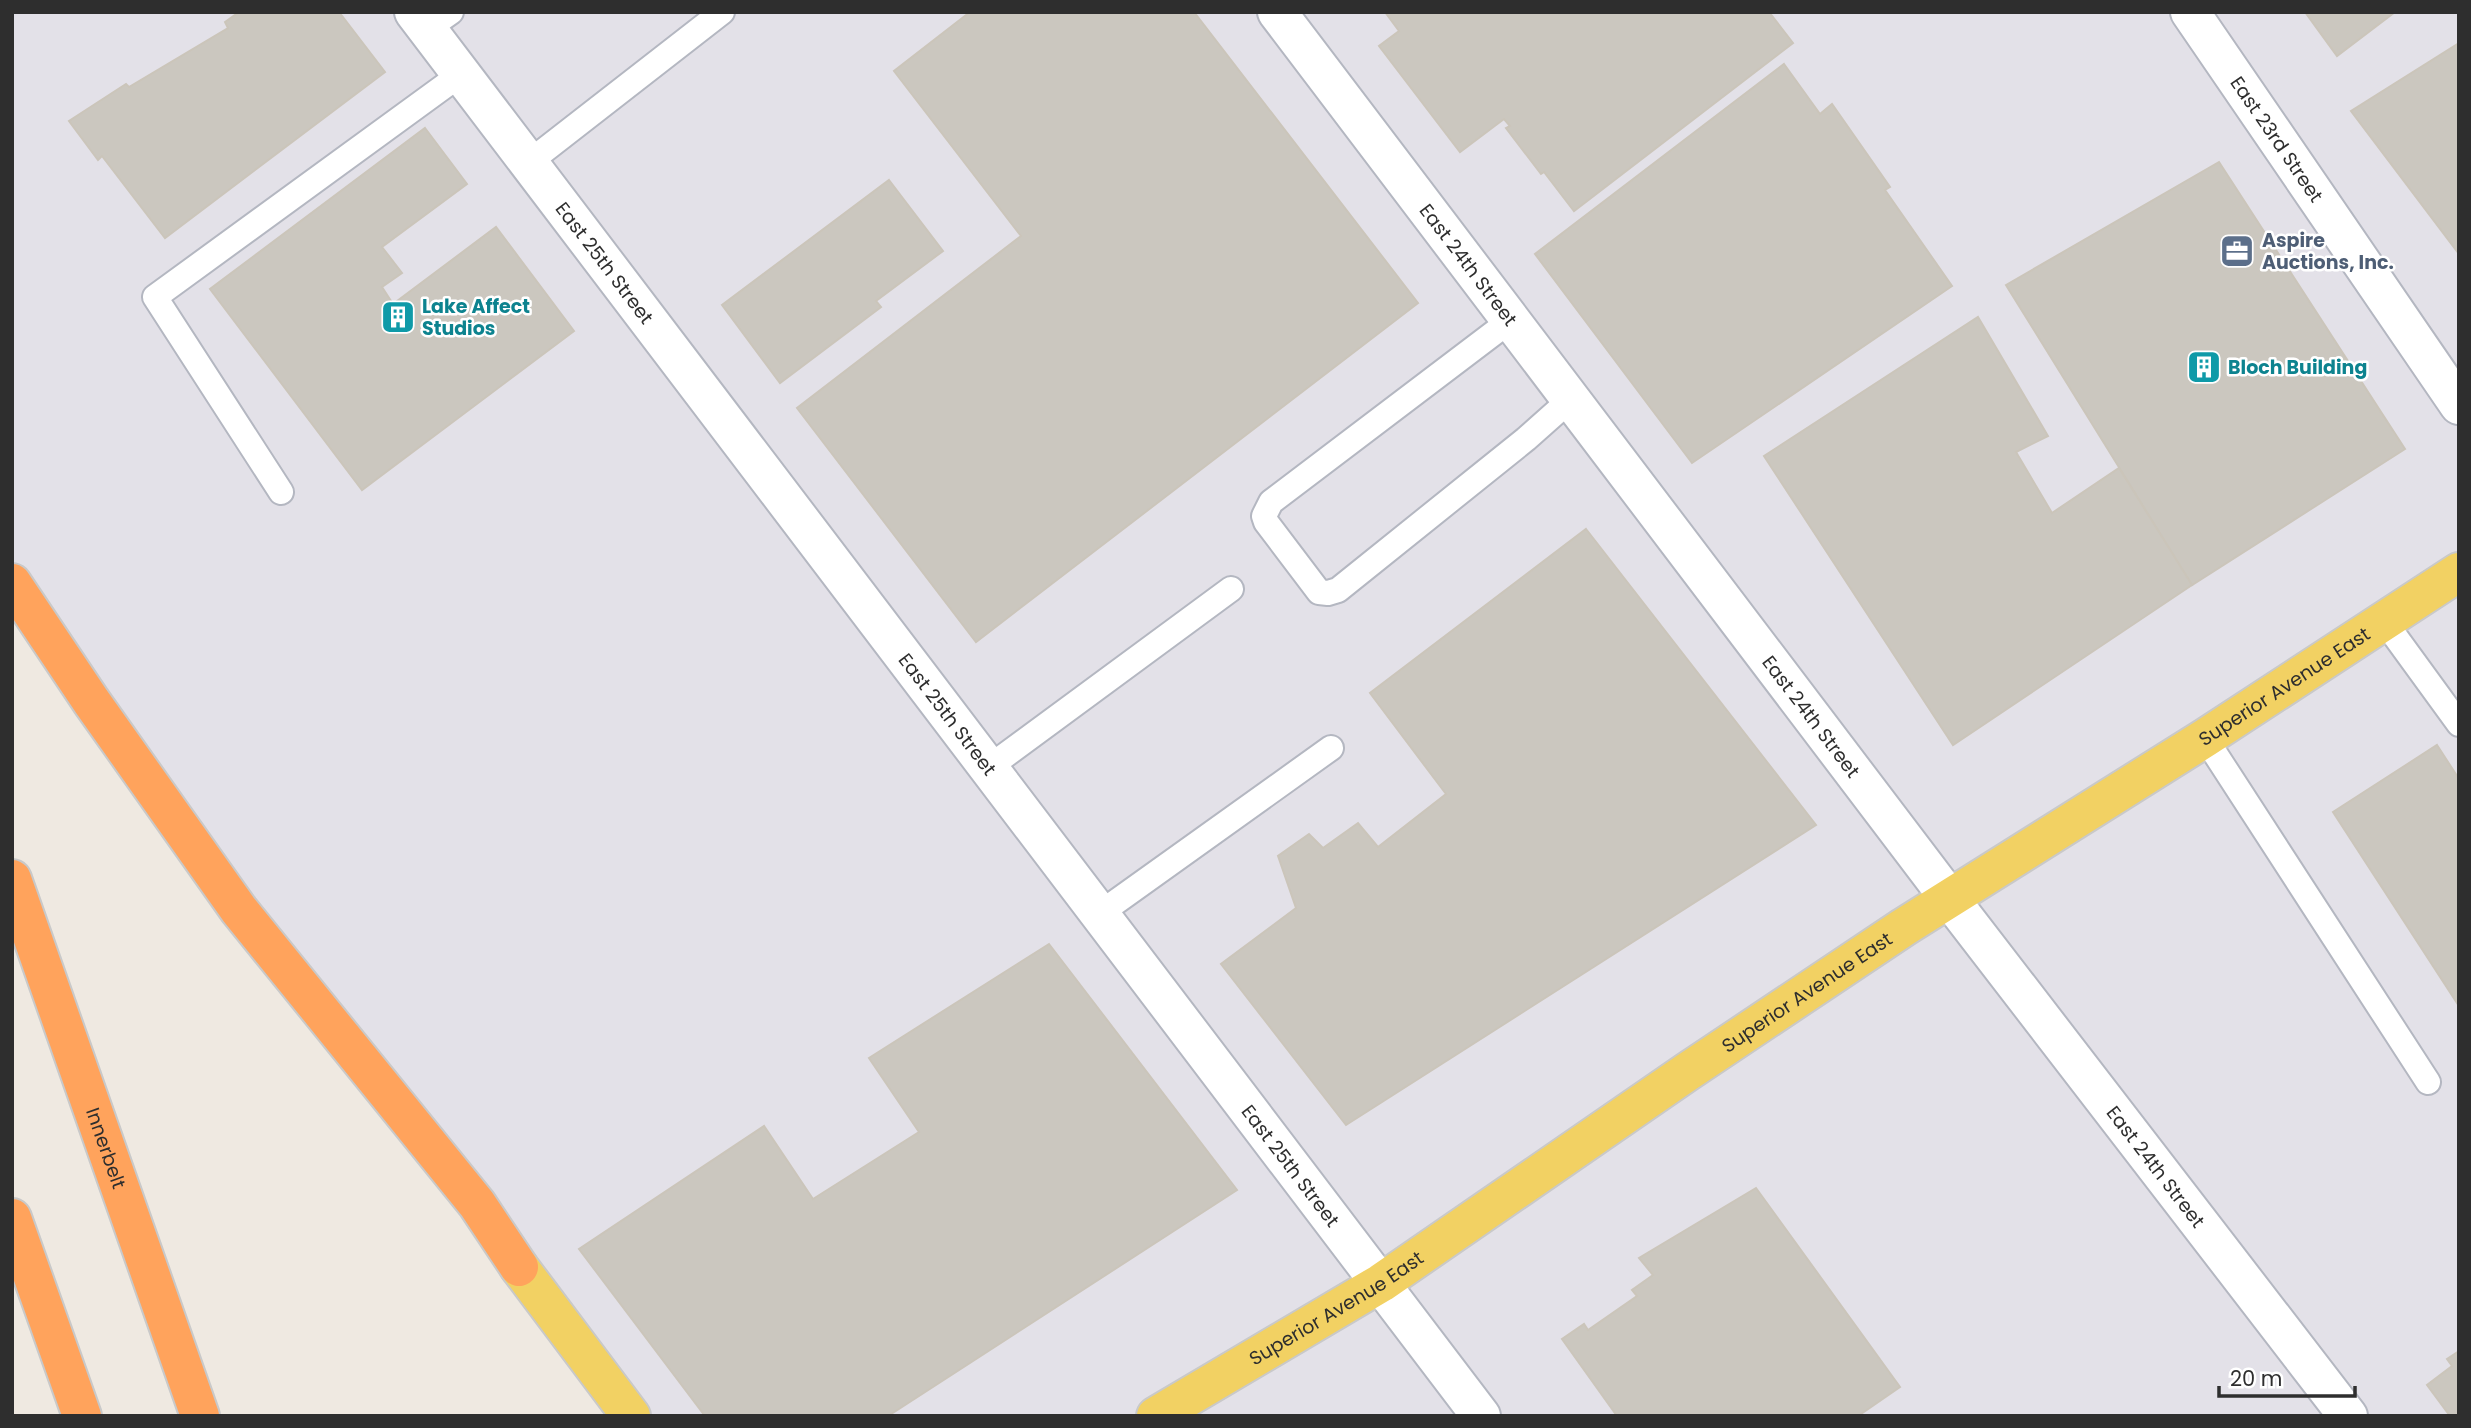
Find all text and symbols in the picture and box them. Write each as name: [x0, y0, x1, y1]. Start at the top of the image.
street label: East 23rd Street: [2224, 71, 2330, 208]
street label: East 25th Street: [549, 196, 660, 330]
street label: East 24th Street: [1413, 198, 1524, 331]
place label: Aspire Auctions, Inc.: [2262, 227, 2394, 276]
office icon: Aspire Auctions, Inc.: [2218, 232, 2256, 270]
place label: Lake Affect Studios: [422, 293, 530, 342]
building icon: Lake Affect Studios: [379, 298, 417, 336]
building icon: Bloch Building: [2185, 348, 2223, 386]
place label: Bloch Building: [2228, 354, 2367, 381]
street label: Superior Avenue East: [2193, 620, 2375, 752]
street label: East 25th Street: [892, 647, 1003, 781]
street label: East 24th Street: [1756, 650, 1867, 783]
street label: Superior Avenue East: [1716, 925, 1897, 1059]
street label: East 25th Street: [1235, 1099, 1346, 1232]
street label: East 24th Street: [2100, 1100, 2212, 1233]
street label: Innerbelt: [80, 1104, 133, 1192]
street label: Superior Avenue East: [1244, 1244, 1429, 1372]
scale bar: [2219, 1354, 2356, 1398]
text: 20 m: [2230, 1364, 2283, 1393]

